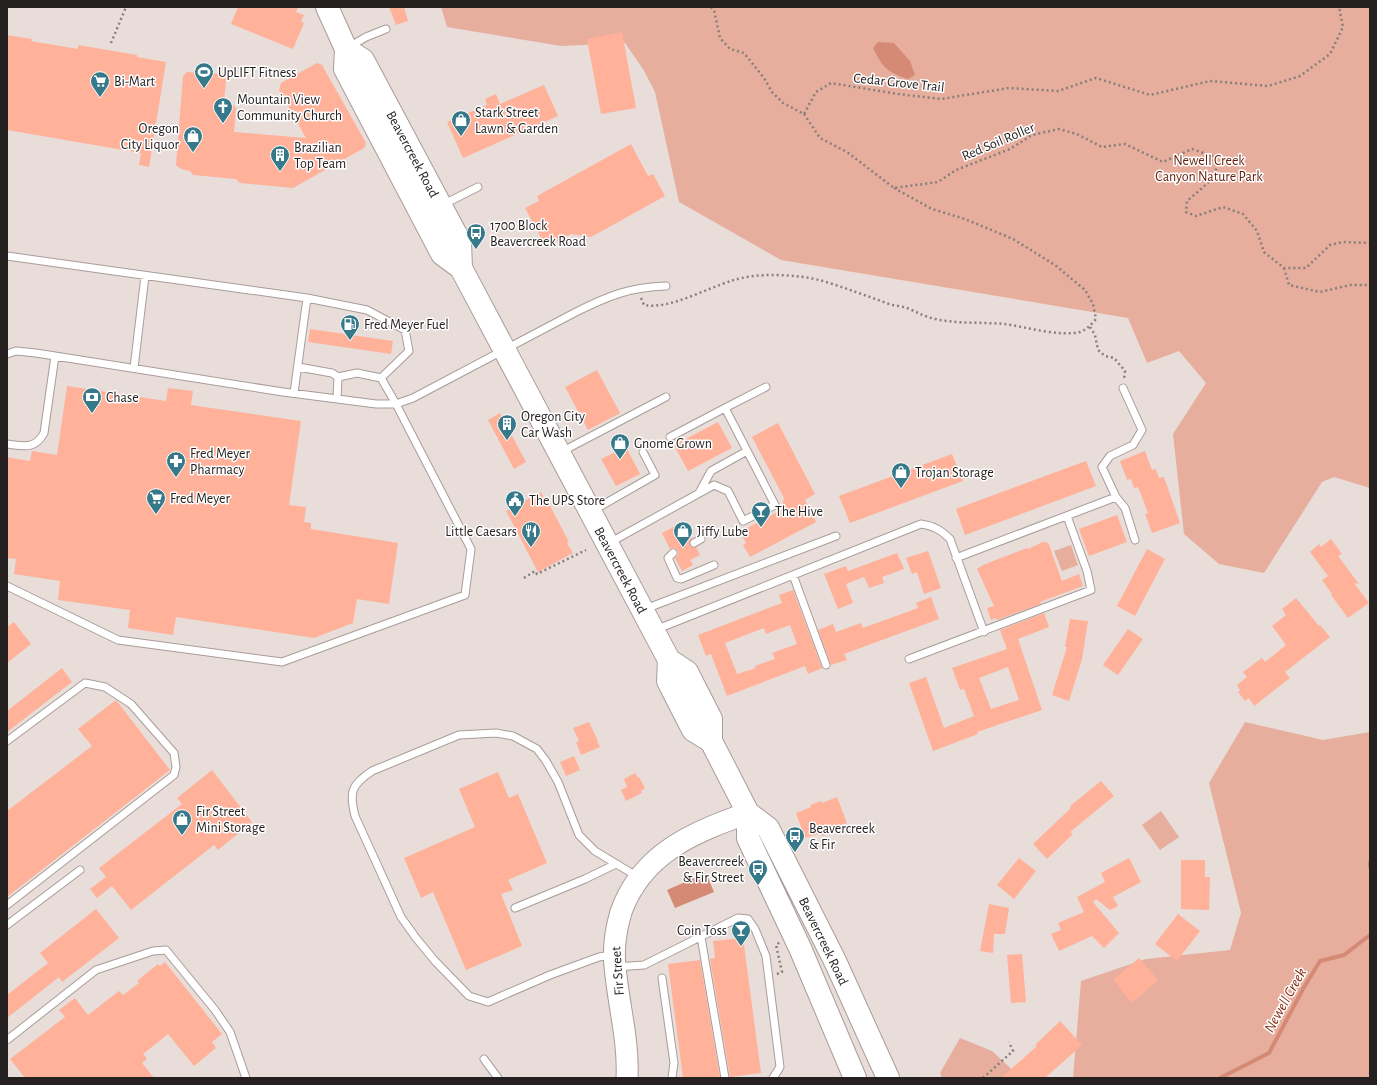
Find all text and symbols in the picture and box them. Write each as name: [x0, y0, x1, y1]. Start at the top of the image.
sports icon: UpLIFT Fitness: [193, 61, 215, 89]
place label: UpLIFT Fitness: [218, 66, 296, 80]
supermarket icon: Bi-Mart: [89, 70, 111, 98]
street label: Cedar Grove Trail: [853, 71, 945, 95]
place label: Bi-Mart: [114, 75, 156, 89]
place label: Mountain View Community Church: [237, 93, 342, 123]
church icon: Mountain View Community Church: [212, 96, 234, 124]
place label: Stark Street Lawn & Garden: [475, 106, 558, 136]
street label: Beavercreek Road: [383, 109, 441, 200]
shop icon: Stark Street Lawn & Garden: [450, 109, 472, 137]
street label: Red Soil Roller: [960, 120, 1037, 164]
place label: Oregon City Liquor: [121, 122, 179, 152]
shop icon: Oregon City Liquor: [182, 125, 204, 153]
place label: Brazilian Top Team: [294, 141, 346, 171]
building icon: Brazilian Top Team: [269, 144, 291, 172]
park label: Newell Creek Canyon Nature Park: [1155, 154, 1263, 184]
place label: 1700 Block Beavercreek Road: [490, 219, 586, 249]
bus stop icon: 1700 Block Beavercreek Road: [465, 222, 487, 250]
fuel station icon: Fred Meyer Fuel: [339, 313, 361, 341]
place label: Fred Meyer Fuel: [364, 318, 449, 332]
bank icon: Chase: [81, 386, 103, 414]
place label: Chase: [106, 391, 139, 405]
place label: Oregon City Car Wash: [521, 410, 585, 440]
building icon: Oregon City Car Wash: [496, 413, 518, 441]
shop icon: Gnome Grown: [609, 432, 631, 460]
place label: Gnome Grown: [634, 437, 712, 451]
place label: Fred Meyer Pharmacy: [190, 447, 251, 477]
pharmacy icon: Fred Meyer Pharmacy: [165, 450, 187, 478]
shop icon: Trojan Storage: [890, 461, 912, 489]
place label: Trojan Storage: [915, 466, 994, 480]
supermarket icon: Fred Meyer: [145, 487, 167, 515]
public building icon: The UPS Store: [504, 489, 526, 517]
place label: Fred Meyer: [170, 492, 231, 506]
place label: The UPS Store: [529, 494, 605, 508]
bar icon: The Hive: [750, 500, 772, 528]
place label: The Hive: [775, 505, 823, 519]
restaurant icon: Little Caesars: [520, 520, 542, 548]
shop icon: Jiffy Lube: [672, 520, 694, 548]
place label: Little Caesars: [445, 525, 517, 539]
street label: Beavercreek Road: [591, 525, 649, 616]
place label: Jiffy Lube: [697, 525, 748, 539]
place label: Fir Street Mini Storage: [196, 805, 265, 835]
shop icon: Fir Street Mini Storage: [171, 808, 193, 836]
place label: Beavercreek & Fir: [809, 822, 875, 852]
bus stop icon: Beavercreek & Fir: [784, 825, 806, 853]
place label: Beavercreek & Fir Street: [678, 855, 745, 885]
bus stop icon: Beavercreek & Fir Street: [747, 858, 769, 886]
street label: Beavercreek Road: [796, 895, 850, 988]
bar icon: Coin Toss: [730, 919, 752, 947]
place label: Coin Toss: [677, 924, 727, 938]
street label: Fir Street: [609, 945, 627, 996]
water label: Newell Creek: [1262, 966, 1309, 1035]

